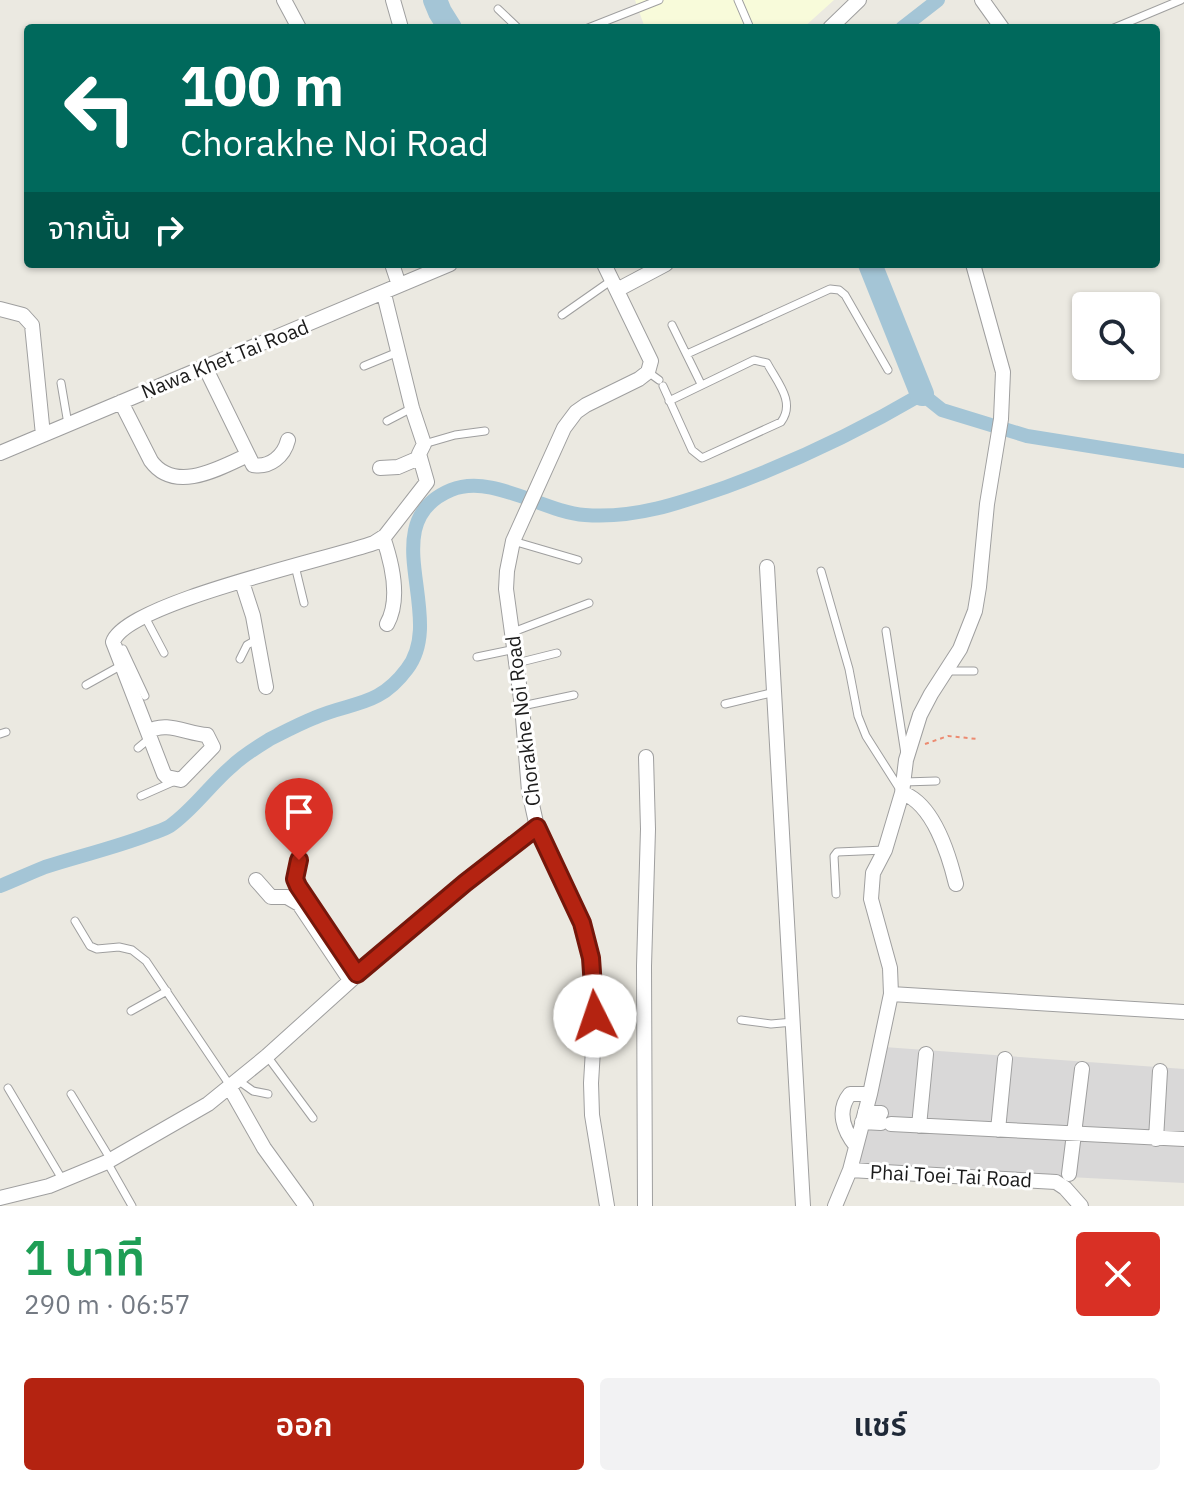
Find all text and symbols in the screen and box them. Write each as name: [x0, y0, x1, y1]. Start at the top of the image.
text: 100 m: [180, 49, 344, 121]
icon: left: [48, 56, 152, 160]
text: Chorakhe Noi Road: [180, 119, 489, 166]
text: จากนั้น: [48, 208, 131, 247]
icon: right: [147, 208, 191, 252]
map controls: [1072, 292, 1160, 380]
button: search: [1072, 292, 1160, 380]
street label: Nawa Khet Tai Road: [137, 313, 313, 404]
street label: Chorakhe Noi Road: [499, 634, 546, 808]
pin: [265, 778, 333, 860]
icon: arrive: [277, 790, 321, 834]
position arrow: [553, 974, 637, 1058]
street label: Phai Toei Tai Road: [869, 1158, 1033, 1193]
text: 1 นาที: [24, 1226, 145, 1288]
button: close: [1076, 1232, 1160, 1316]
text: 290 m · 06:57: [24, 1287, 190, 1321]
button: ออก: [24, 1378, 584, 1470]
button: แชร์: [600, 1378, 1160, 1470]

